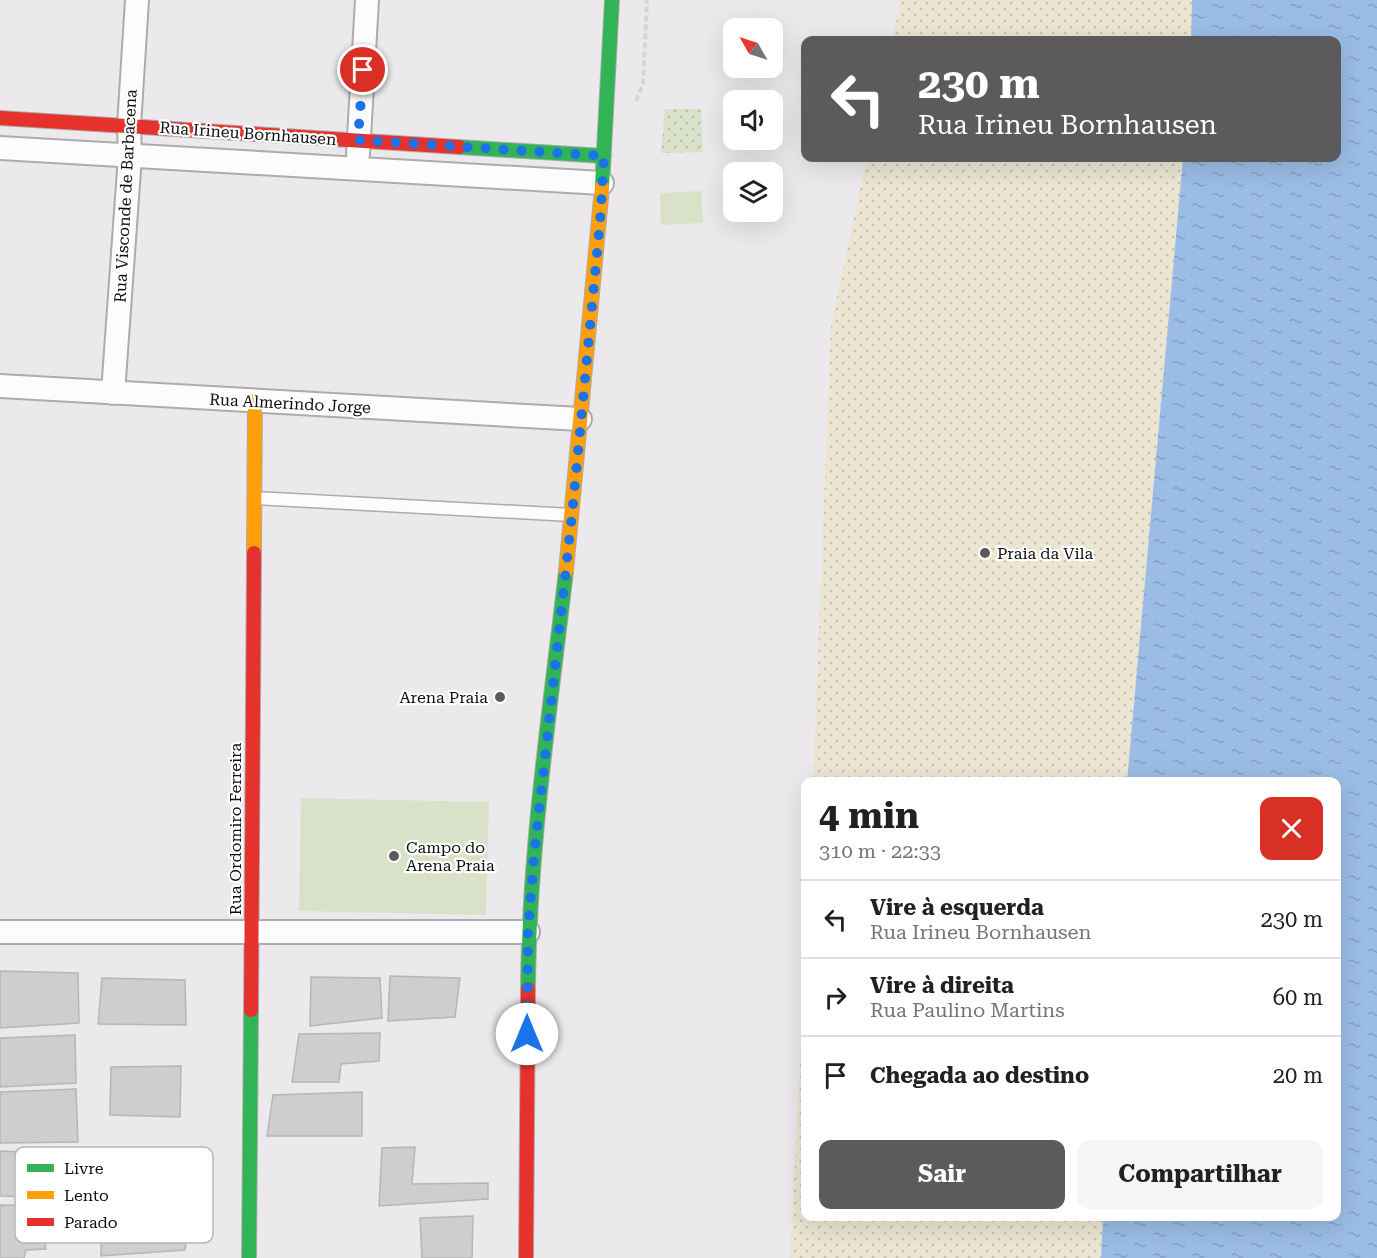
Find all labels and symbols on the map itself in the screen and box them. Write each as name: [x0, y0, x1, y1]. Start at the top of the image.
north arrow: [723, 18, 783, 78]
pin: [337, 44, 388, 95]
street label: Rua Visconde de Barbacena: [110, 88, 141, 303]
street label: Rua Irineu Bornhausen: [159, 118, 337, 149]
street label: Rua Almerindo Jorge: [209, 390, 371, 417]
place label: Praia da Vila: [997, 544, 1093, 563]
marker: Praia da Vila: [978, 546, 992, 560]
place label: Arena Praia: [399, 688, 488, 707]
marker: Arena Praia: [493, 690, 507, 704]
street label: Rua Ordomiro Ferreira: [226, 743, 245, 915]
place label: Campo do Arena Praia: [406, 838, 495, 875]
marker: Campo do Arena Praia: [387, 849, 401, 863]
position arrow: [495, 1002, 559, 1066]
legend: [15, 1147, 213, 1243]
text: Livre: [64, 1159, 104, 1178]
text: Lento: [64, 1186, 109, 1205]
text: Parado: [64, 1213, 118, 1232]

